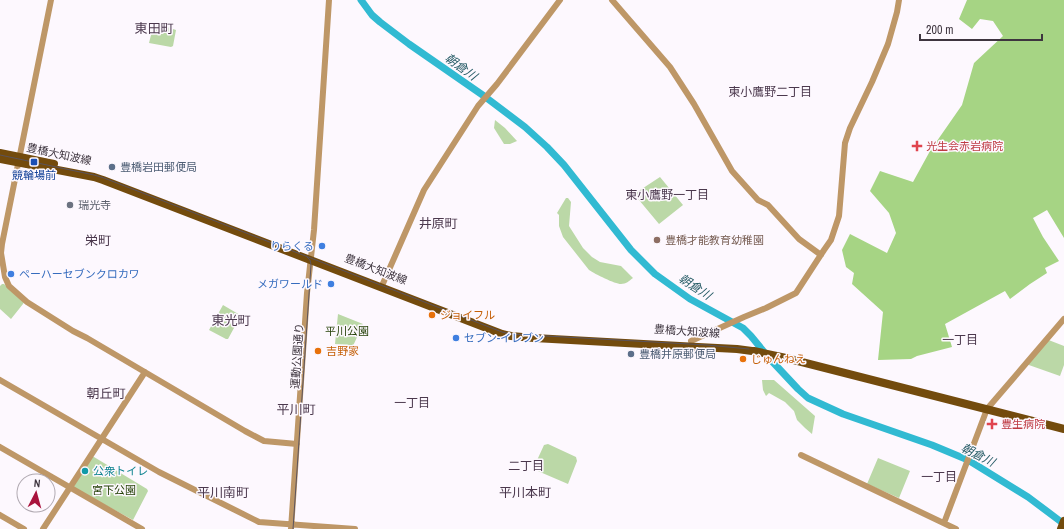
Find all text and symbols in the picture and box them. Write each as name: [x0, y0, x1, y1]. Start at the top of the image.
scale bar: [920, 16, 1042, 42]
district label: 東田町: [134, 20, 174, 37]
text: 200 m: [926, 22, 953, 38]
water label: 朝倉川: [442, 50, 482, 85]
district label: 東小鷹野二丁目: [728, 84, 812, 100]
place label: 光生会赤岩病院: [926, 139, 1003, 153]
street label: 豊橋大知波線: [25, 140, 93, 168]
marker: 光生会赤岩病院: [911, 140, 923, 152]
marker: 競輪場前: [29, 157, 39, 167]
place label: 豊橋岩田郵便局: [120, 160, 197, 174]
marker: 豊橋岩田郵便局: [107, 162, 117, 172]
place label: 競輪場前: [12, 168, 56, 182]
district label: 東小鷹野一丁目: [625, 187, 709, 203]
place label: 瑞光寺: [78, 198, 111, 212]
marker: 瑞光寺: [65, 200, 75, 210]
district label: 井原町: [418, 215, 458, 232]
district label: 栄町: [85, 232, 111, 249]
place label: 豊橋才能教育幼稚園: [665, 233, 764, 247]
marker: 豊橋才能教育幼稚園: [652, 235, 662, 245]
place label: りらくる: [270, 239, 314, 253]
marker: りらくる: [317, 241, 327, 251]
street label: 豊橋大知波線: [343, 251, 409, 287]
place label: ペーハーセブンクロカワ: [19, 267, 140, 281]
marker: ペーハーセブンクロカワ: [6, 269, 16, 279]
water label: 朝倉川: [676, 270, 716, 305]
place label: メガワールド: [257, 277, 323, 291]
marker: メガワールド: [326, 279, 336, 289]
place label: ジョイフル: [440, 308, 495, 322]
marker: ジョイフル: [427, 310, 437, 320]
district label: 東光町: [211, 312, 251, 329]
street label: 豊橋大知波線: [654, 322, 720, 340]
street label: 運動公園通り: [288, 323, 306, 389]
park label: 平川公園: [325, 324, 369, 338]
place label: セブン-イレブン: [464, 331, 544, 345]
district label: 一丁目: [942, 332, 978, 348]
marker: セブン-イレブン: [451, 333, 461, 343]
place label: 吉野家: [326, 344, 359, 358]
marker: 吉野家: [313, 346, 323, 356]
place label: 豊橋井原郵便局: [639, 347, 716, 361]
marker: 豊橋井原郵便局: [626, 349, 636, 359]
place label: じゅんねえ: [751, 352, 806, 366]
marker: じゅんねえ: [738, 354, 748, 364]
district label: 朝丘町: [86, 385, 126, 402]
district label: 一丁目: [394, 395, 430, 411]
district label: 平川町: [276, 401, 316, 418]
place label: 豊生病院: [1001, 417, 1045, 431]
marker: 豊生病院: [986, 418, 998, 430]
water label: 朝倉川: [958, 440, 999, 471]
district label: 二丁目: [508, 458, 544, 474]
place label: 公衆トイレ: [93, 464, 148, 478]
marker: 公衆トイレ: [80, 466, 90, 476]
district label: 一丁目: [921, 469, 957, 485]
north arrow: [16, 473, 56, 513]
text: N: [33, 476, 41, 490]
park label: 宮下公園: [92, 483, 136, 497]
district label: 平川南町: [197, 484, 249, 501]
district label: 平川本町: [499, 484, 551, 501]

